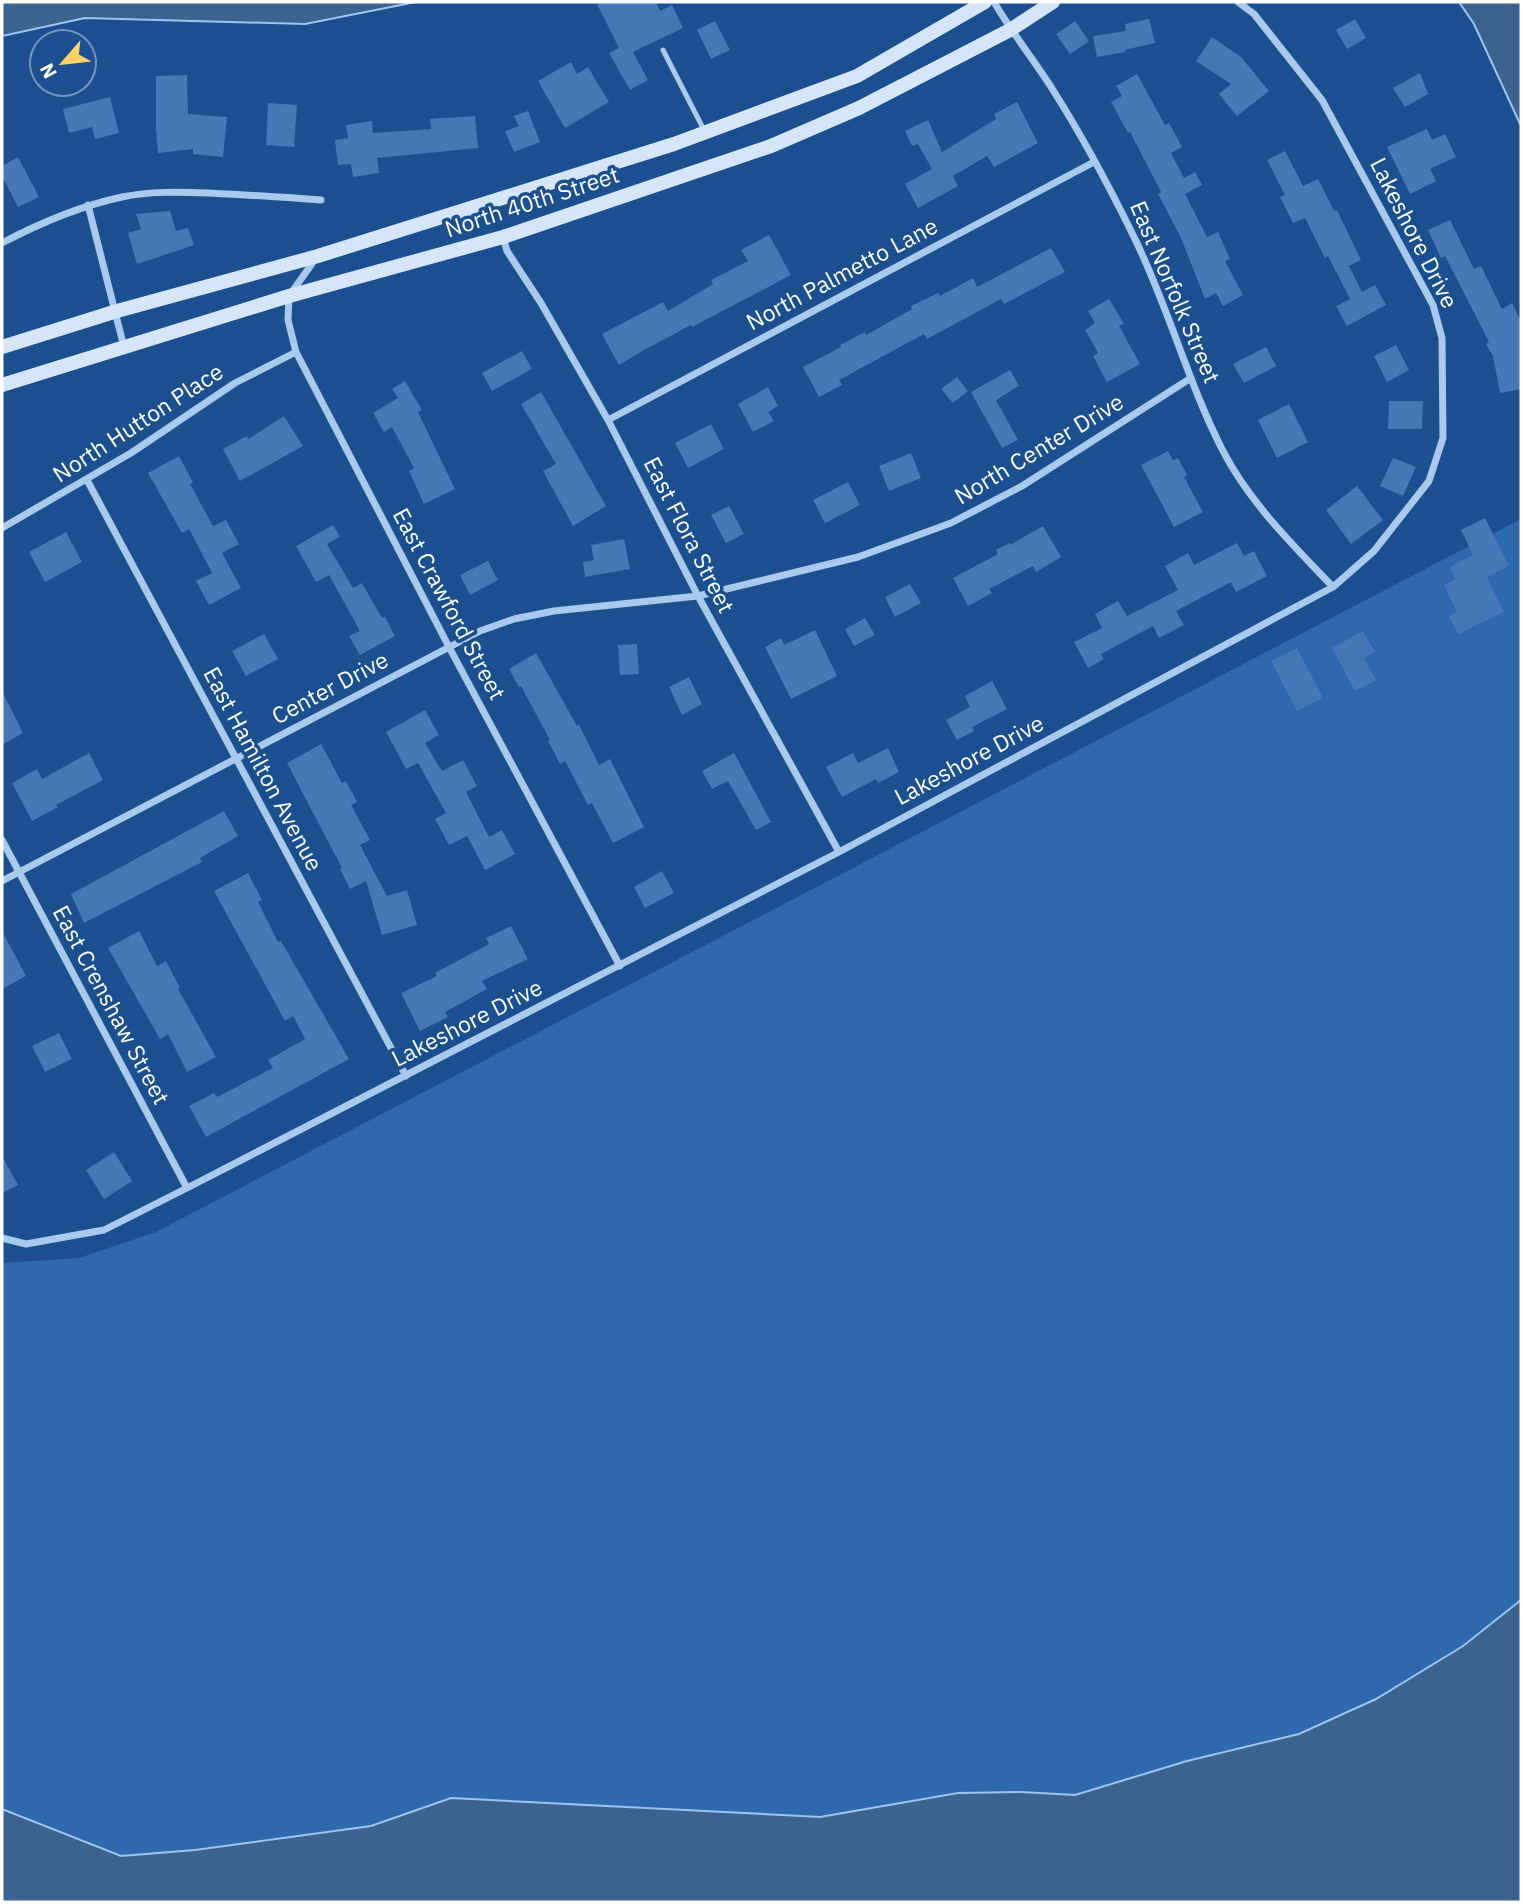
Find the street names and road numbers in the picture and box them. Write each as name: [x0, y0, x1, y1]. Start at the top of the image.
street label: Lakeshore Drive: [1364, 152, 1466, 313]
street label: North 40th Street: [441, 159, 623, 243]
street label: East Norfolk Street: [1124, 196, 1228, 387]
street label: North Palmetto Lane: [741, 210, 943, 336]
street label: North Hutton Place: [47, 356, 228, 488]
street label: North Center Drive: [948, 386, 1129, 510]
street label: East Flora Street: [638, 451, 742, 618]
street label: East Crawford Street: [387, 502, 513, 705]
street label: Center Drive: [266, 644, 393, 730]
street label: East Hamilton Avenue: [197, 661, 330, 876]
street label: Lakeshore Drive: [889, 707, 1048, 811]
street label: East Crenshaw Street: [47, 900, 177, 1109]
street label: Lakeshore Drive: [386, 971, 547, 1073]

